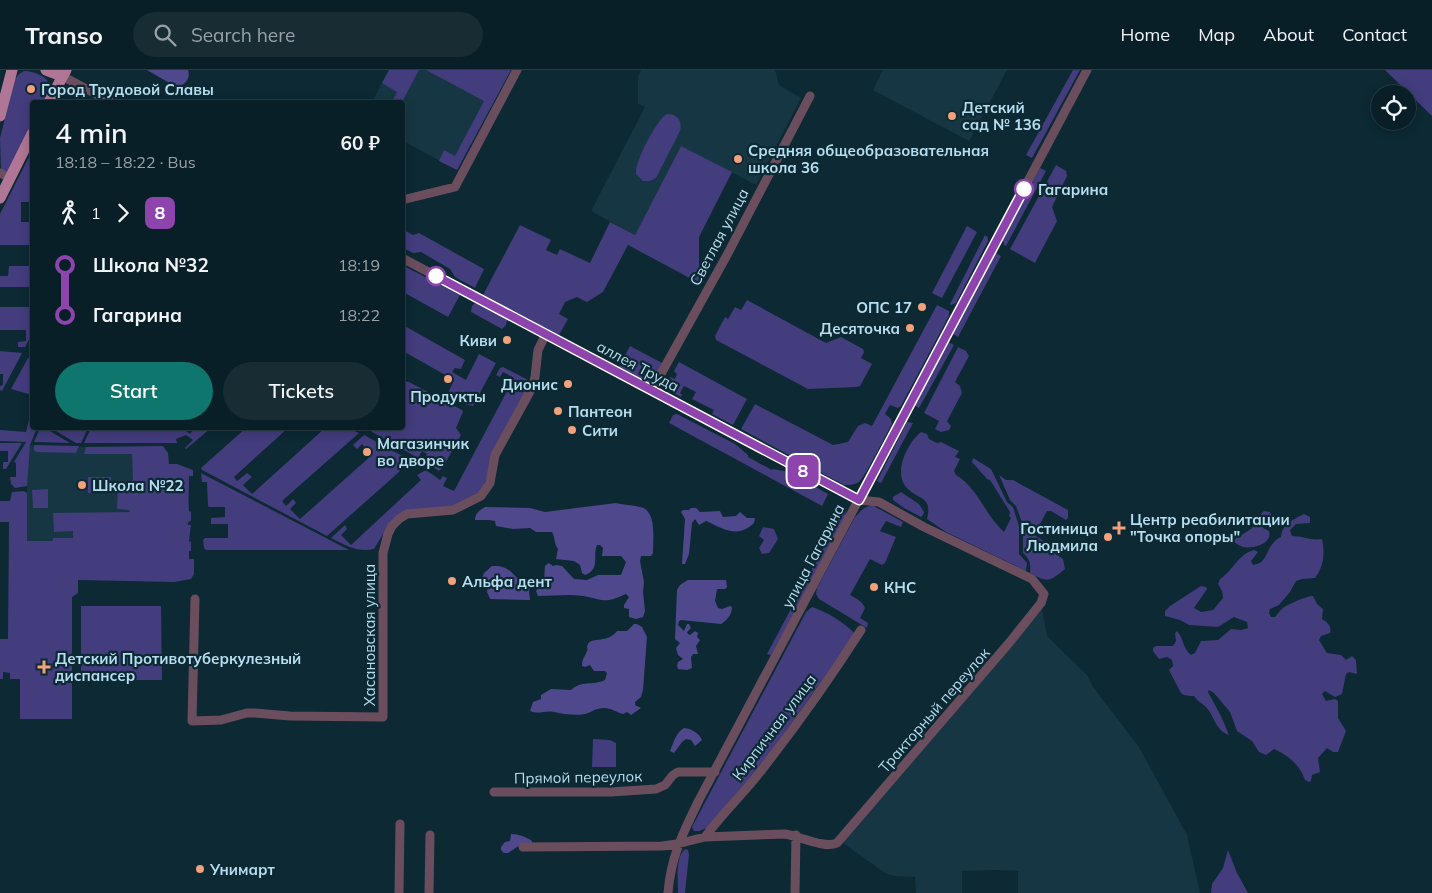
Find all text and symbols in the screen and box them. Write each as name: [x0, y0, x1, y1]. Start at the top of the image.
search box: [133, 12, 483, 57]
text: Transo: [25, 20, 103, 50]
icon: search: [151, 21, 179, 49]
text: Search here: [191, 23, 295, 47]
text: Home: [1120, 23, 1170, 46]
text: Map: [1198, 23, 1235, 46]
text: About: [1263, 23, 1314, 46]
text: Contact: [1342, 23, 1407, 46]
place label: Город Трудовой Славы: [41, 80, 214, 99]
marker: Город Трудовой Славы: [25, 83, 37, 95]
map controls: [1371, 85, 1416, 130]
button: locate: [1371, 85, 1416, 130]
place label: Детский сад № 136: [962, 98, 1041, 134]
marker: Детский сад № 136: [946, 110, 958, 122]
text: 4 min: [55, 115, 128, 150]
text: 60 ₽: [341, 131, 380, 155]
place label: Средняя общеобразовательная школа 36: [748, 141, 989, 177]
text: 18:18 – 18:22 · Bus: [55, 152, 196, 172]
marker: Средняя общеобразовательная школа 36: [732, 153, 744, 165]
marker: Гагарина: [1014, 179, 1034, 199]
place label: Гагарина: [1038, 180, 1108, 199]
street label: Светлая улица: [685, 185, 753, 289]
icon: walk: [55, 199, 83, 227]
icon: forward: [109, 199, 137, 227]
text: 8: [155, 201, 165, 224]
text: 1: [91, 203, 101, 223]
text: Школа №32: [93, 253, 209, 277]
text: 18:19: [338, 255, 380, 275]
unlabelled marker: [426, 266, 446, 286]
place label: ОПС 17: [856, 298, 912, 317]
marker: ОПС 17: [916, 301, 928, 313]
text: Гагарина: [93, 303, 182, 327]
text: 18:22: [338, 305, 380, 325]
place label: Десяточка: [820, 319, 900, 338]
marker: Десяточка: [904, 322, 916, 334]
place label: Киви: [460, 331, 497, 350]
marker: Киви: [501, 334, 513, 346]
street label: аллея Труда: [594, 336, 682, 396]
button: Start: [55, 362, 213, 420]
button: Tickets: [223, 362, 380, 420]
marker: Продукты: [442, 373, 454, 385]
place label: Дионис: [501, 375, 558, 394]
marker: Дионис: [562, 378, 574, 390]
place label: Продукты: [410, 387, 486, 406]
place label: Пантеон: [568, 402, 632, 421]
marker: Пантеон: [552, 405, 564, 417]
place label: Сити: [582, 421, 618, 440]
marker: Сити: [566, 424, 578, 436]
place label: Магазинчик во дворе: [377, 434, 470, 470]
marker: Магазинчик во дворе: [361, 446, 373, 458]
line badge: 8: [787, 455, 819, 487]
text: 8: [798, 459, 808, 482]
place label: Школа №22: [92, 476, 183, 495]
marker: Школа №22: [76, 479, 88, 491]
street label: улица Гагарина: [778, 501, 848, 611]
place label: Центр реабилитации "Точка опоры": [1130, 510, 1290, 546]
place label: Гостиница Людмила: [1020, 519, 1098, 555]
marker: Центр реабилитации "Точка опоры": [1112, 521, 1126, 535]
marker: Гостиница Людмила: [1102, 531, 1114, 543]
street label: Хасановская улица: [360, 564, 379, 706]
place label: Альфа дент: [462, 572, 553, 591]
marker: Альфа дент: [446, 575, 458, 587]
place label: КНС: [884, 578, 916, 597]
marker: КНС: [868, 581, 880, 593]
street label: Тракторный переулок: [874, 643, 994, 777]
place label: Детский Противотуберкулезный диспансер: [55, 649, 301, 685]
marker: Детский Противотуберкулезный диспансер: [37, 660, 51, 674]
street label: Кирпичная улица: [728, 670, 820, 784]
street label: Прямой переулок: [514, 766, 643, 788]
place label: Унимарт: [209, 860, 275, 879]
marker: Унимарт: [194, 863, 206, 875]

